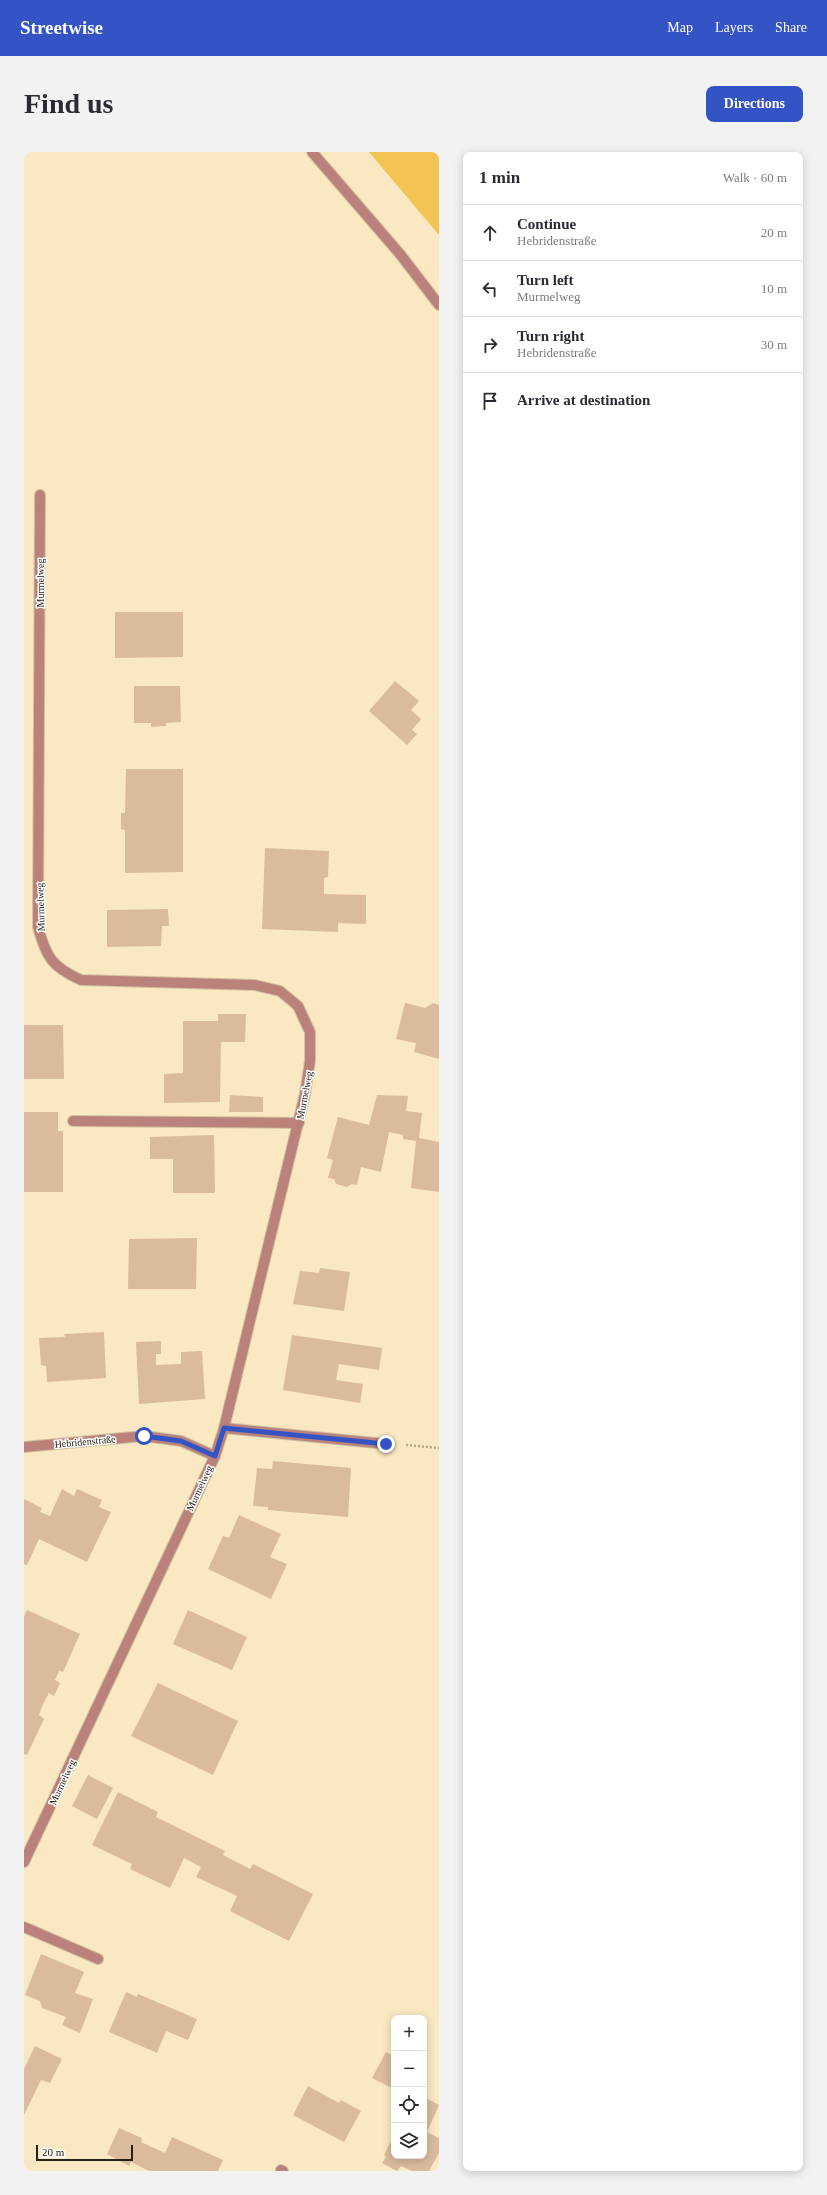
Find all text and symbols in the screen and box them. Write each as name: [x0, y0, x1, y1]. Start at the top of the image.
text: Streetwise: [20, 17, 103, 38]
text: Map: [667, 20, 693, 35]
text: Layers: [715, 20, 753, 35]
text: Share: [775, 20, 807, 35]
button: Directions: [706, 86, 803, 122]
text: Find us: [24, 88, 114, 119]
text: 1 min: [479, 168, 520, 187]
text: Walk · 60 m: [723, 170, 787, 185]
text: Continue: [517, 216, 576, 232]
icon: ahead: [479, 222, 501, 244]
text: 20 m: [761, 225, 787, 240]
text: Hebridenstraße: [517, 233, 596, 248]
text: Turn left: [517, 272, 574, 288]
icon: left: [479, 278, 501, 300]
text: 10 m: [761, 281, 787, 296]
text: Murmelweg: [517, 289, 581, 304]
text: Turn right: [517, 328, 584, 344]
icon: right: [479, 334, 501, 356]
text: 30 m: [761, 337, 787, 352]
text: Hebridenstraße: [517, 345, 596, 360]
icon: arrive: [479, 390, 501, 412]
text: Arrive at destination: [517, 392, 650, 408]
street label: Murmelweg: [35, 559, 46, 607]
street label: Murmelweg: [34, 882, 47, 932]
street label: Murmelweg: [294, 1070, 315, 1120]
route start: [135, 1427, 153, 1445]
street label: Hebridenstraße: [54, 1433, 117, 1450]
route end: [377, 1435, 395, 1453]
street label: Murmelweg: [184, 1464, 215, 1513]
street label: Murmelweg: [47, 1758, 78, 1807]
map controls: [391, 2015, 427, 2159]
button: +: [391, 2015, 427, 2051]
button: −: [391, 2051, 427, 2087]
button: locate: [391, 2087, 427, 2123]
button: layers: [391, 2123, 427, 2159]
scale bar: [36, 2143, 133, 2162]
text: 20 m: [42, 2146, 64, 2158]

